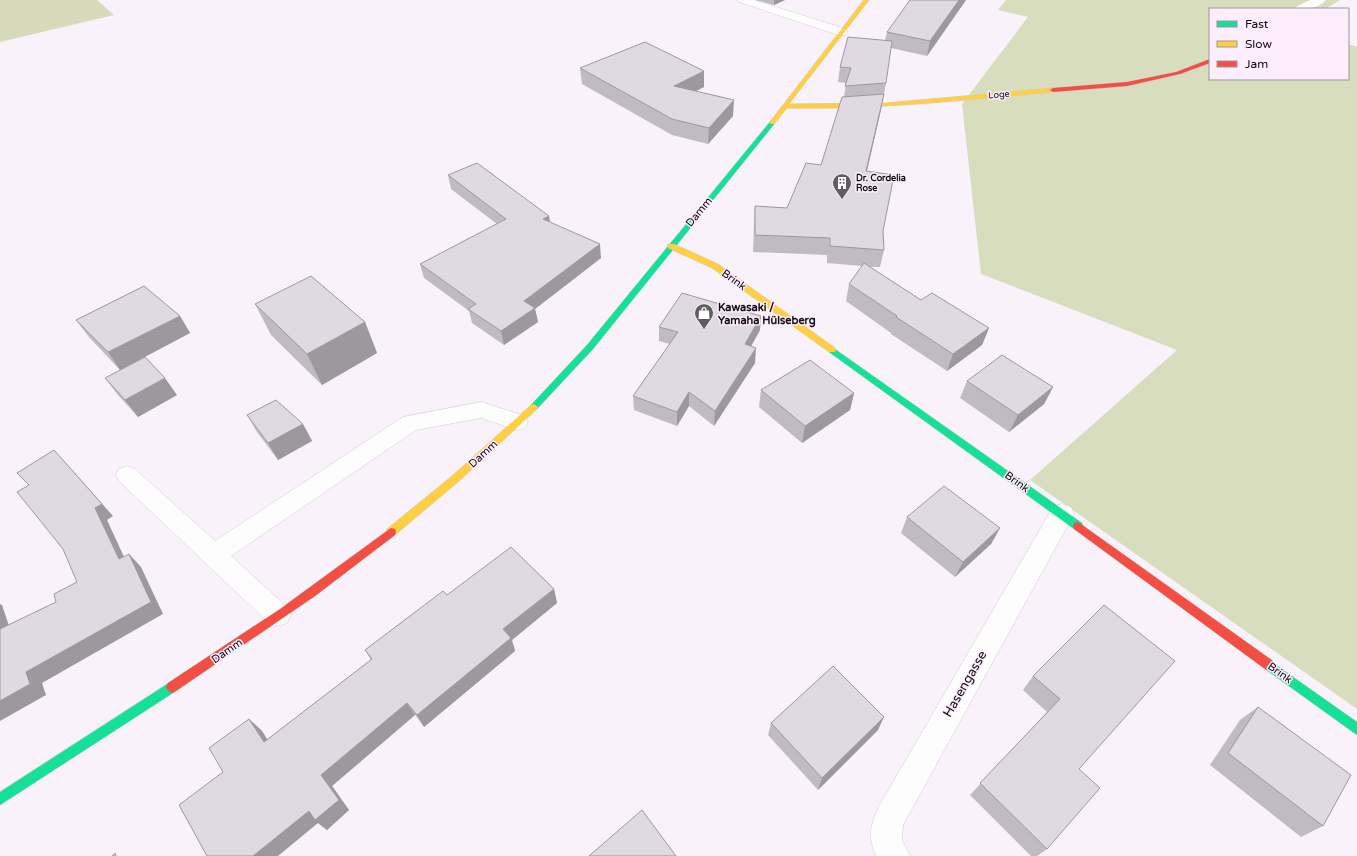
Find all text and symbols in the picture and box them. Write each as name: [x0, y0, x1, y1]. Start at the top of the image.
legend: [1209, 8, 1349, 80]
text: Fast: [1245, 17, 1269, 31]
text: Slow: [1245, 37, 1272, 51]
text: Jam: [1245, 57, 1268, 71]
street label: Loge: [988, 89, 1010, 101]
building icon: Dr. Cordelia Rose: [831, 172, 853, 200]
place label: Dr. Cordelia Rose: [856, 173, 906, 194]
street label: Damm: [683, 194, 715, 230]
street label: Brink: [719, 267, 749, 293]
place label: Kawasaki / Yamaha Hülseberg: [718, 301, 816, 328]
shop icon: Kawasaki / Yamaha Hülseberg: [693, 302, 715, 330]
street label: Damm: [466, 437, 500, 471]
street label: Brink: [1002, 469, 1032, 495]
street label: Damm: [209, 636, 245, 666]
street label: Hasengasse: [940, 648, 990, 720]
street label: Brink: [1265, 660, 1295, 686]

